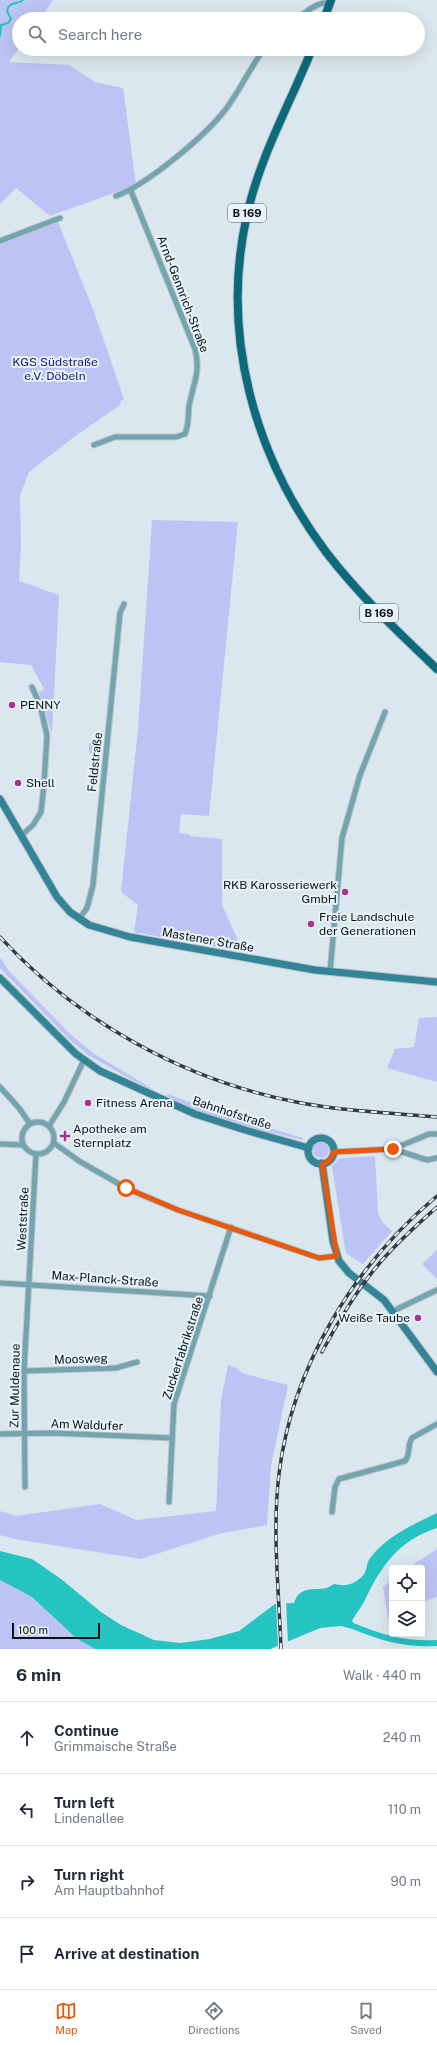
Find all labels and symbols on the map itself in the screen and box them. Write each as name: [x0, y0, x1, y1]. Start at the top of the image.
road number: B 169: [228, 204, 266, 222]
street label: Arnd-Gennrich-Straße: [154, 234, 212, 355]
park label: KGS Südstraße e.V. Döbeln: [12, 355, 98, 383]
road number: B 169: [360, 604, 398, 622]
place label: PENNY: [20, 698, 61, 712]
marker: PENNY: [7, 700, 17, 710]
street label: Feldstraße: [85, 731, 105, 792]
place label: Shell: [26, 776, 55, 790]
marker: Shell: [13, 778, 23, 788]
place label: RKB Karosseriewerk GmbH: [223, 878, 337, 906]
marker: RKB Karosseriewerk GmbH: [340, 887, 350, 897]
place label: Freie Landschule der Generationen: [319, 910, 416, 938]
marker: Freie Landschule der Generationen: [306, 919, 316, 929]
street label: Mastener Straße: [161, 925, 255, 955]
street label: Bahnhofstraße: [191, 1094, 273, 1132]
place label: Fitness Arena: [96, 1096, 173, 1110]
marker: Fitness Arena: [83, 1098, 93, 1108]
place label: Apotheke am Sternplatz: [73, 1122, 147, 1150]
marker: Apotheke am Sternplatz: [60, 1131, 70, 1141]
route end: [384, 1140, 402, 1158]
route start: [117, 1179, 135, 1197]
street label: Weststraße: [14, 1187, 32, 1251]
street label: Max-Planck-Straße: [51, 1268, 159, 1290]
street label: Zuckerfabrikstraße: [160, 1294, 206, 1401]
place label: Weiße Taube: [338, 1311, 410, 1325]
marker: Weiße Taube: [413, 1313, 423, 1323]
street label: Zur Muldenaue: [7, 1343, 23, 1428]
street label: Moosweg: [54, 1351, 108, 1367]
street label: Am Waldufer: [50, 1417, 124, 1433]
scale bar: [12, 1621, 100, 1640]

